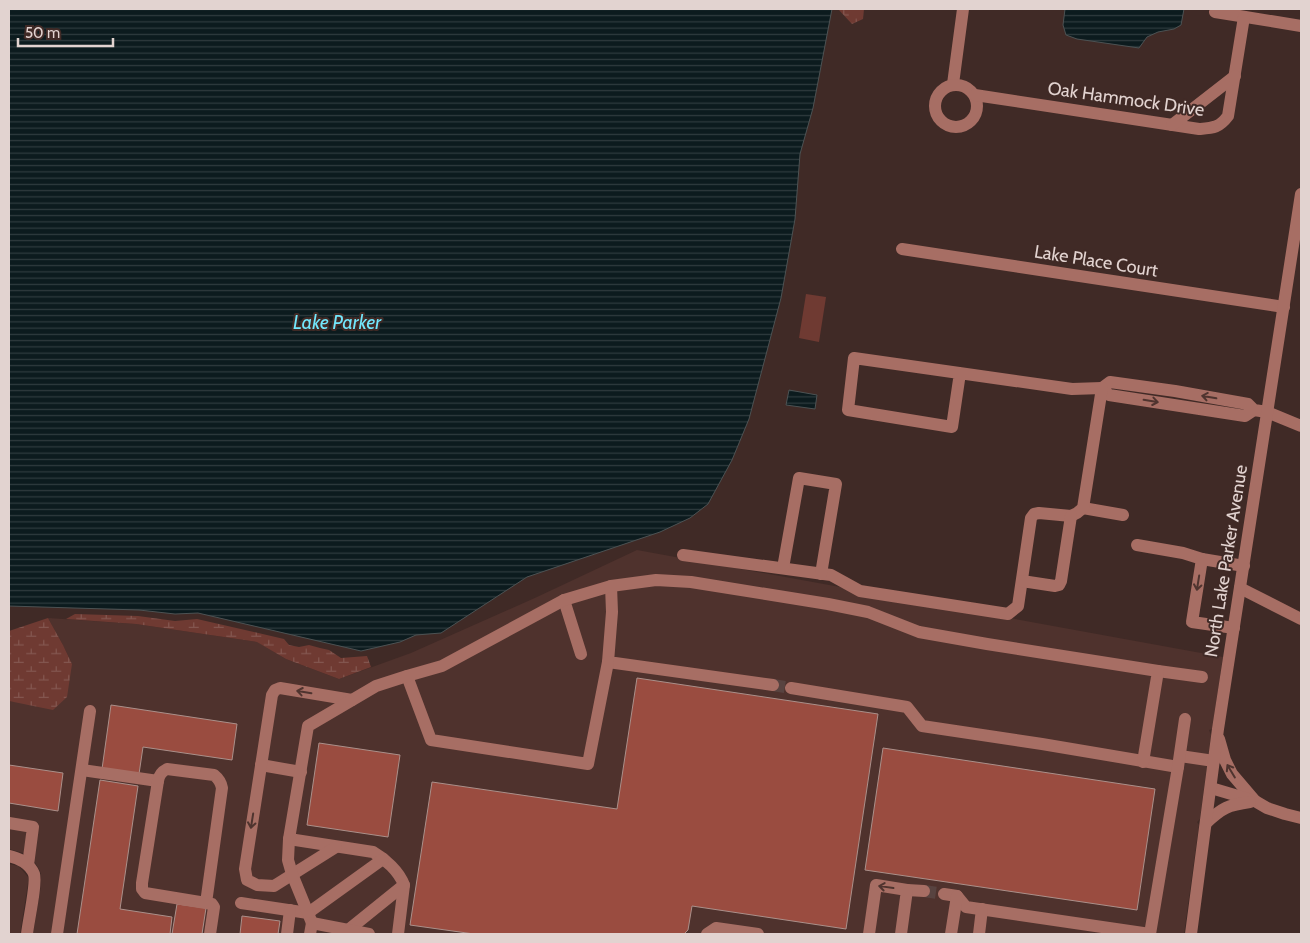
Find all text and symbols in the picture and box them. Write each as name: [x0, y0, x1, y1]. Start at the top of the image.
scale bar: [18, 15, 112, 47]
text: 50 m: [25, 24, 60, 42]
street label: Oak Hammock Drive: [1046, 77, 1206, 121]
street label: Lake Place Court: [1033, 240, 1159, 282]
water label: Lake Parker: [293, 311, 382, 334]
one-way arrow: [1201, 391, 1217, 401]
one-way arrow: [1142, 396, 1158, 406]
street label: North Lake Parker Avenue: [1200, 463, 1252, 659]
one-way arrow: [1193, 575, 1203, 591]
one-way arrow: [296, 687, 312, 697]
one-way arrow: [1225, 764, 1235, 778]
one-way arrow: [247, 812, 257, 828]
one-way arrow: [879, 881, 895, 891]

